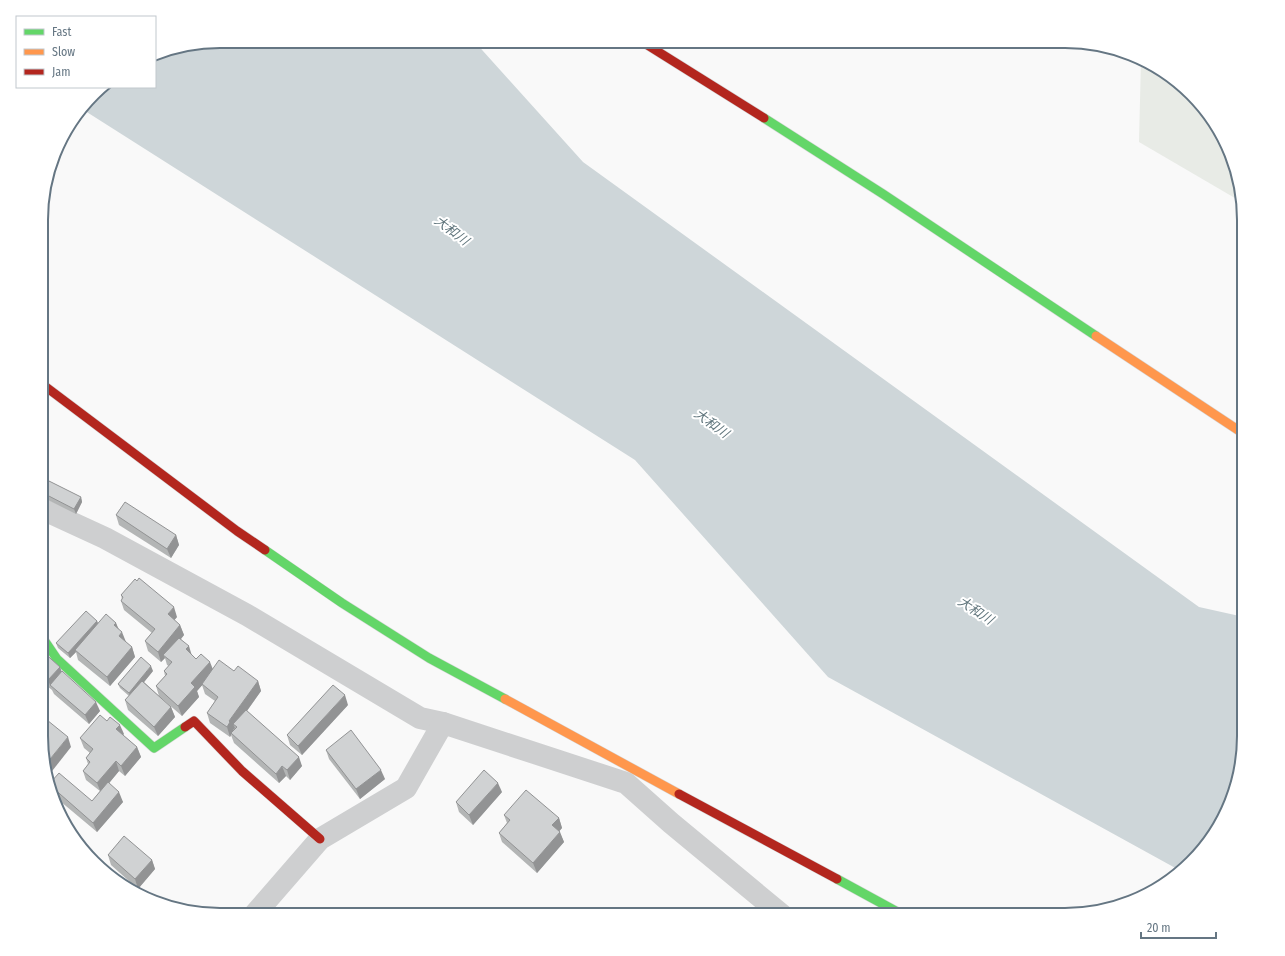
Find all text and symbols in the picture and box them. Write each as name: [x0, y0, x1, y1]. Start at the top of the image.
legend: [16, 16, 156, 88]
text: Fast: [52, 25, 71, 39]
text: Slow: [52, 45, 75, 59]
text: Jam: [52, 65, 70, 79]
water label: 大和川: [432, 213, 473, 249]
water label: 大和川: [692, 406, 734, 442]
water label: 大和川: [955, 594, 998, 628]
scale bar: [1141, 914, 1216, 940]
text: 20 m: [1147, 921, 1171, 935]

